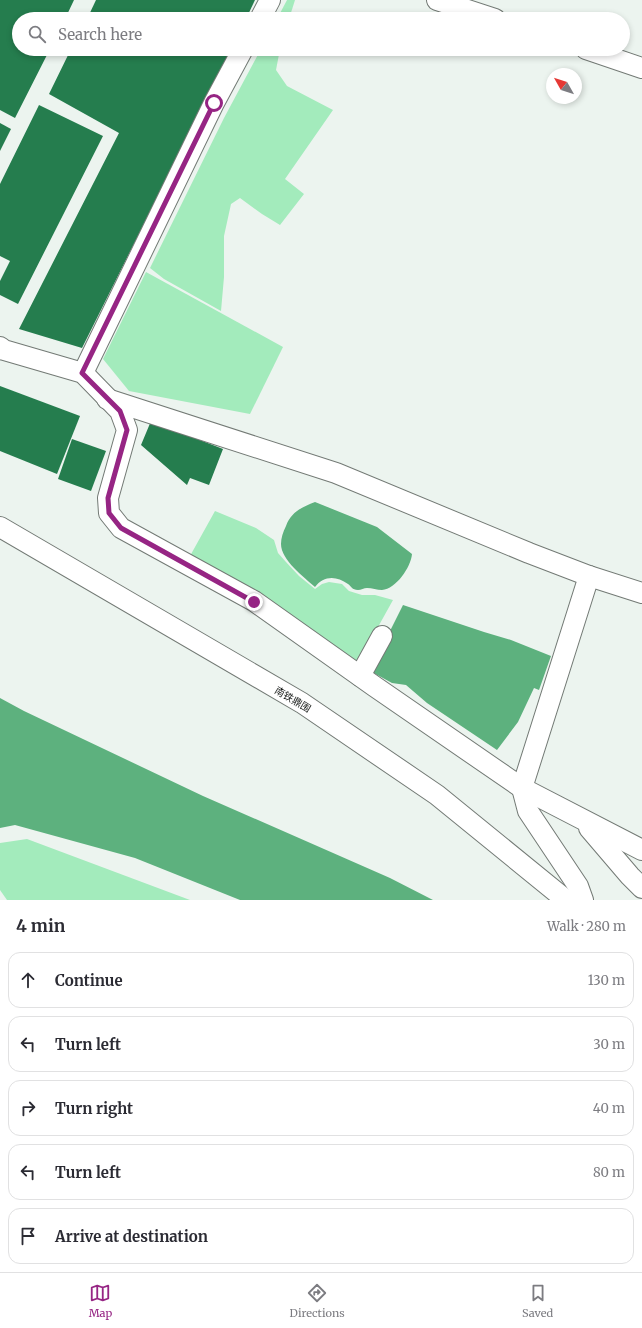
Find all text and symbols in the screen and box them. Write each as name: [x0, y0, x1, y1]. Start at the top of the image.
search box: [12, 12, 630, 56]
icon: search: [26, 23, 48, 45]
text: Search here: [58, 25, 142, 44]
north arrow: [546, 68, 582, 104]
route start: [205, 94, 223, 112]
route end: [245, 593, 263, 611]
street label: 南铁鼎围: [272, 684, 313, 715]
text: 4 min: [16, 915, 65, 937]
text: Walk · 280 m: [547, 918, 626, 935]
icon: ahead: [17, 969, 39, 991]
text: Continue: [55, 971, 123, 990]
text: 130 m: [588, 972, 625, 989]
icon: left: [17, 1033, 39, 1055]
text: Turn left: [55, 1035, 121, 1054]
text: 30 m: [593, 1036, 625, 1053]
icon: right: [17, 1097, 39, 1119]
text: Turn right: [55, 1099, 133, 1118]
text: 40 m: [593, 1100, 625, 1117]
icon: left: [17, 1161, 39, 1183]
text: Turn left: [55, 1163, 121, 1182]
text: 80 m: [593, 1164, 625, 1181]
icon: arrive: [17, 1225, 39, 1247]
text: Arrive at destination: [55, 1227, 208, 1246]
tab: Map: [89, 1282, 112, 1320]
tab: Directions: [290, 1282, 345, 1320]
tab: Saved: [522, 1282, 553, 1320]

